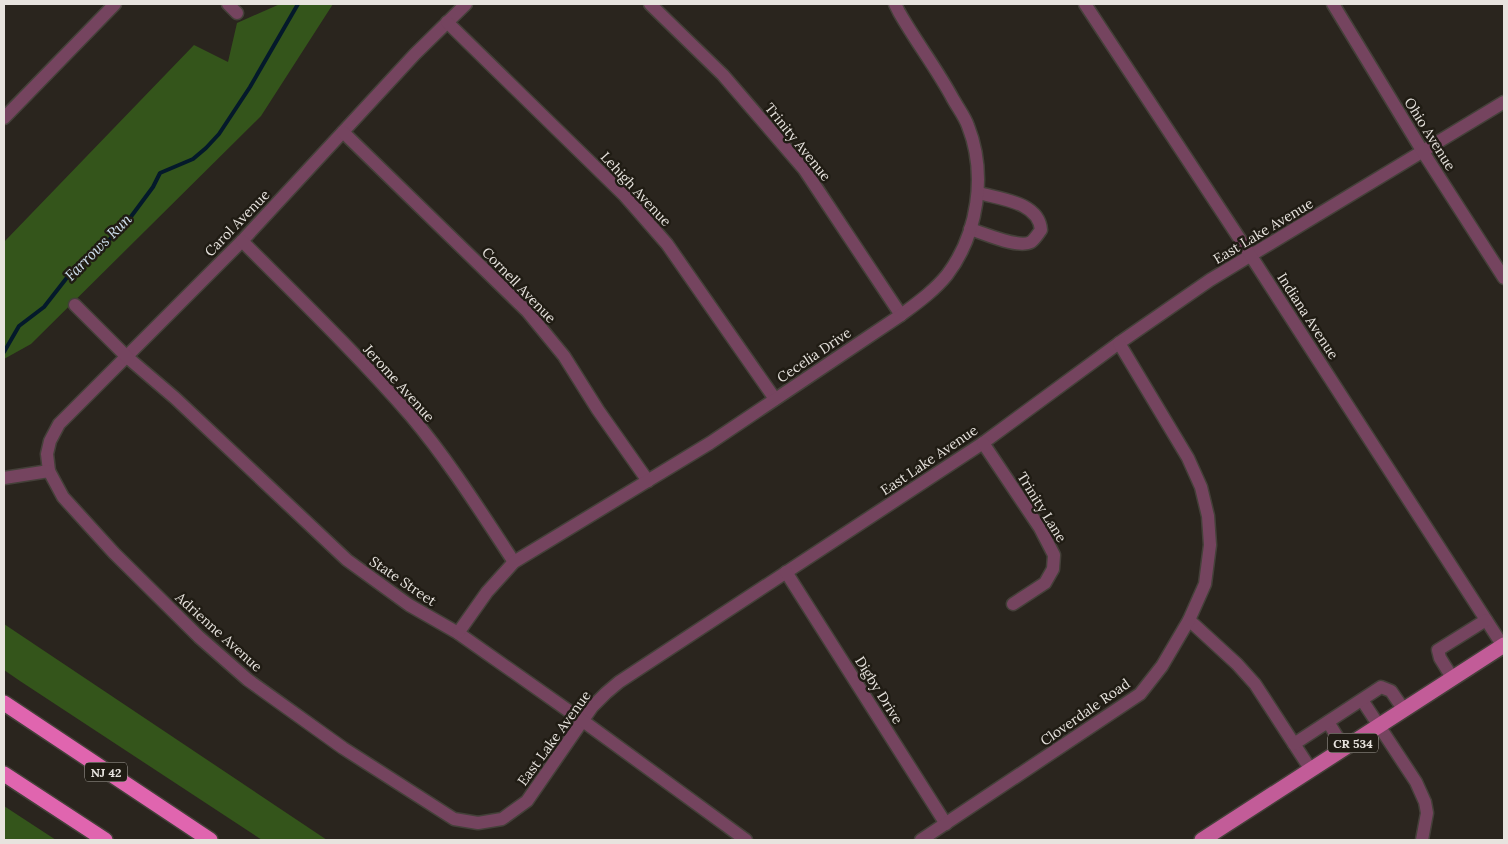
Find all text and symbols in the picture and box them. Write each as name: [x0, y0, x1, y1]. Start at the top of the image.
street label: Ohio Avenue: [1400, 94, 1460, 174]
street label: Trinity Avenue: [761, 99, 835, 185]
street label: Lehigh Avenue: [597, 148, 675, 230]
street label: Carol Avenue: [201, 185, 274, 260]
street label: East Lake Avenue: [1210, 194, 1317, 268]
water label: Farrows Run: [61, 209, 136, 284]
street label: Cornell Avenue: [478, 243, 560, 327]
street label: Indiana Avenue: [1273, 269, 1343, 363]
street label: Cecelia Drive: [773, 323, 855, 386]
street label: Jerome Avenue: [359, 340, 439, 426]
street label: East Lake Avenue: [877, 421, 981, 499]
street label: Trinity Lane: [1013, 468, 1071, 546]
street label: State Street: [366, 552, 440, 610]
street label: Adrienne Avenue: [171, 588, 266, 676]
street label: Digby Drive: [851, 653, 907, 728]
street label: Cloverdale Road: [1037, 674, 1133, 750]
street label: East Lake Avenue: [513, 687, 595, 789]
road number: CR 534: [1328, 734, 1378, 752]
road number: NJ 42: [85, 762, 127, 782]

